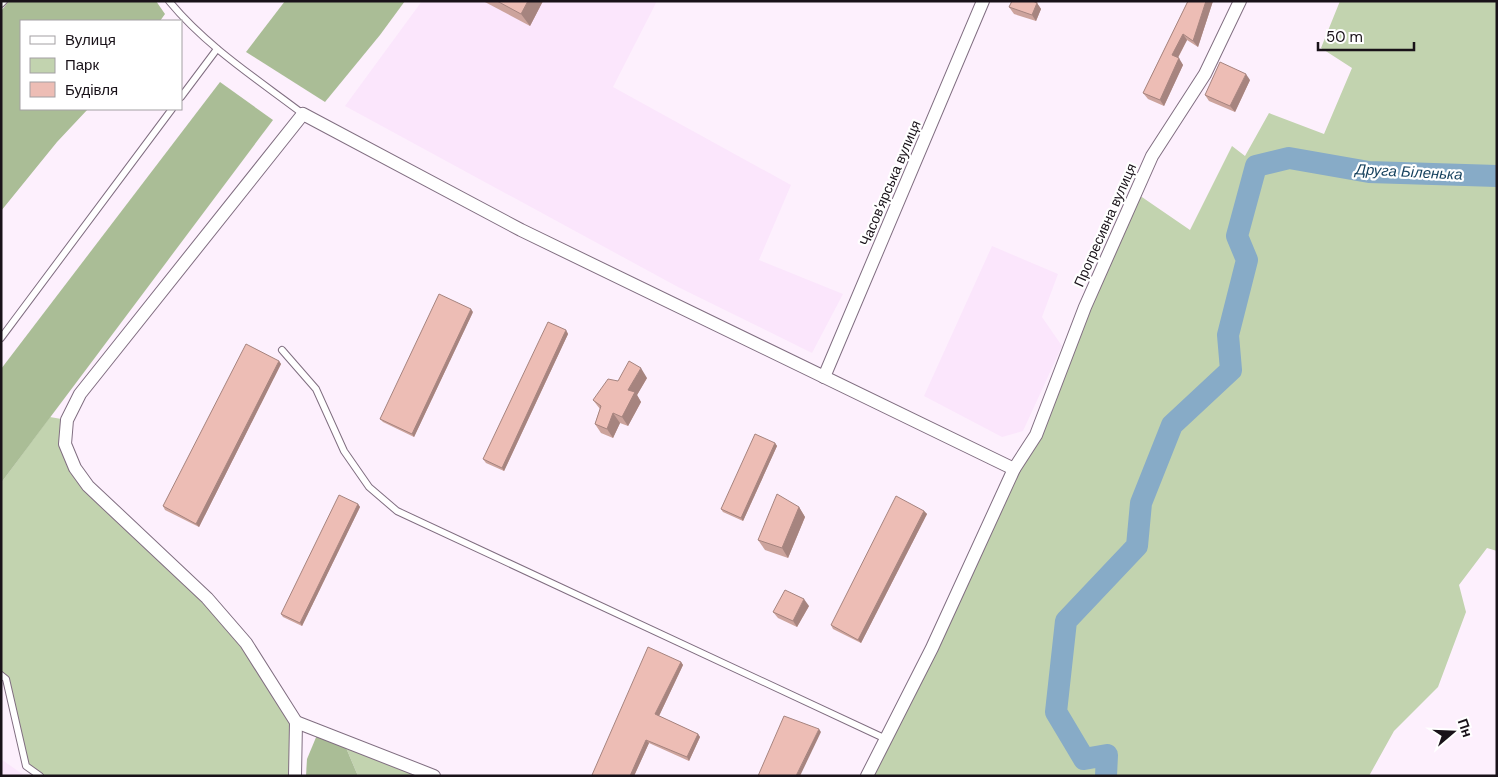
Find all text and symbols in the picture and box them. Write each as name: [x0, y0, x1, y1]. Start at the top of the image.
legend: [20, 20, 182, 110]
scale bar: [1318, 20, 1414, 52]
text: 50 m: [1326, 27, 1363, 47]
text: Вулиця: [65, 30, 116, 50]
text: Парк: [65, 55, 99, 75]
text: Будівля: [65, 80, 118, 100]
street label: Часов'ярська вулиця: [855, 117, 925, 249]
water label: Друга Біленька: [1353, 159, 1463, 185]
street label: Прогресивна вулиця: [1070, 160, 1140, 290]
north arrow: [1428, 707, 1478, 757]
text: Пн: [1454, 716, 1477, 739]

